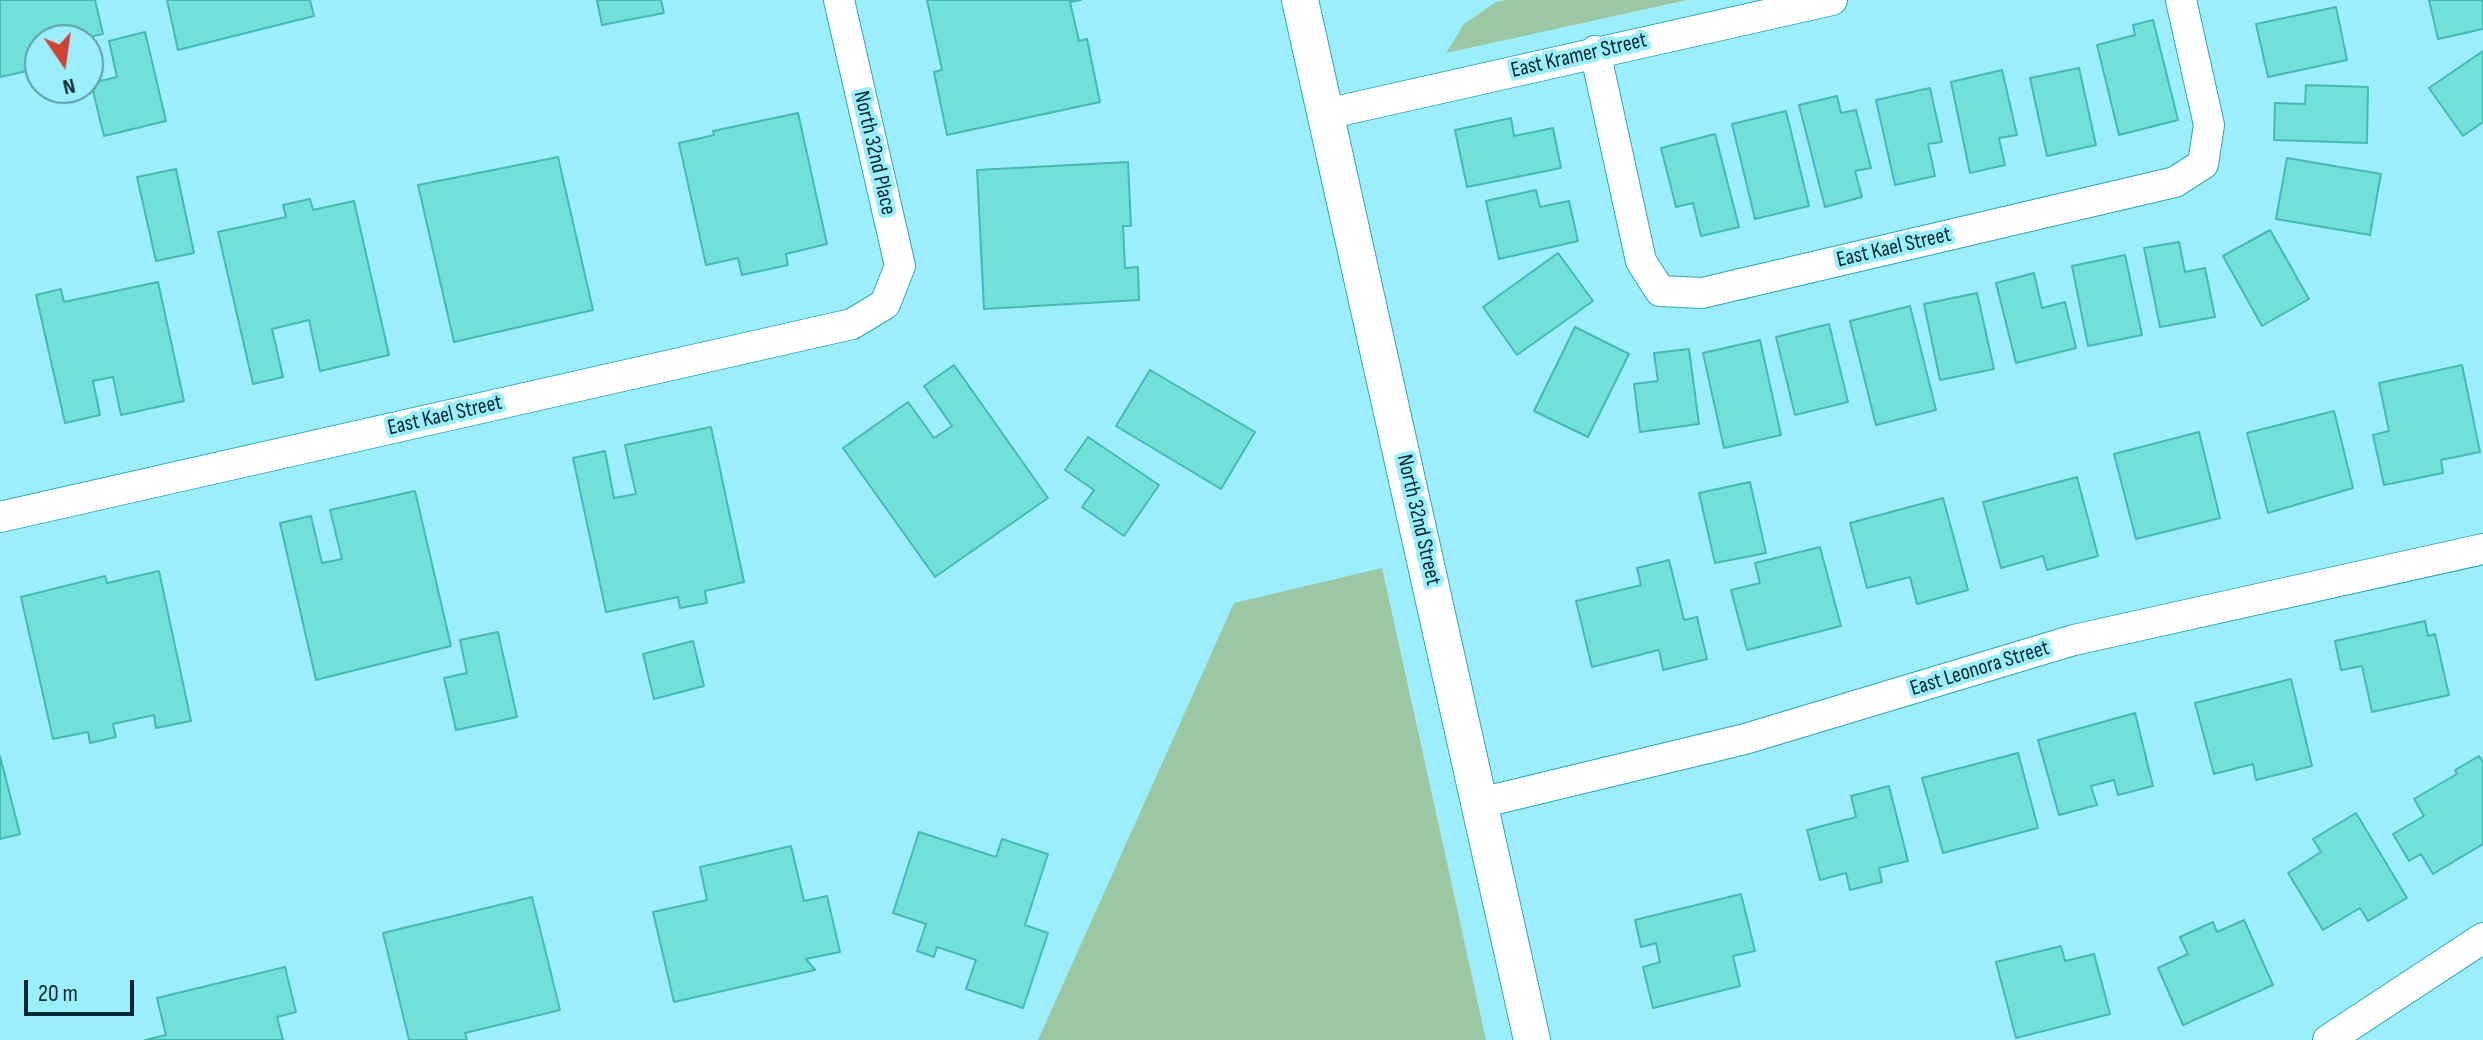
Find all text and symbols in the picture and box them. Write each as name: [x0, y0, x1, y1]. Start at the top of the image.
north arrow: [24, 24, 104, 104]
street label: East Kramer Street: [1508, 28, 1650, 84]
text: N: [60, 71, 78, 100]
street label: North 32nd Place: [847, 88, 901, 218]
street label: East Kael Street: [1834, 222, 1954, 274]
street label: East Kael Street: [385, 390, 505, 442]
street label: North 32nd Street: [1390, 452, 1446, 588]
street label: East Leonora Street: [1907, 635, 2053, 703]
scale bar: [28, 964, 138, 1014]
text: 20 m: [38, 979, 78, 1008]

